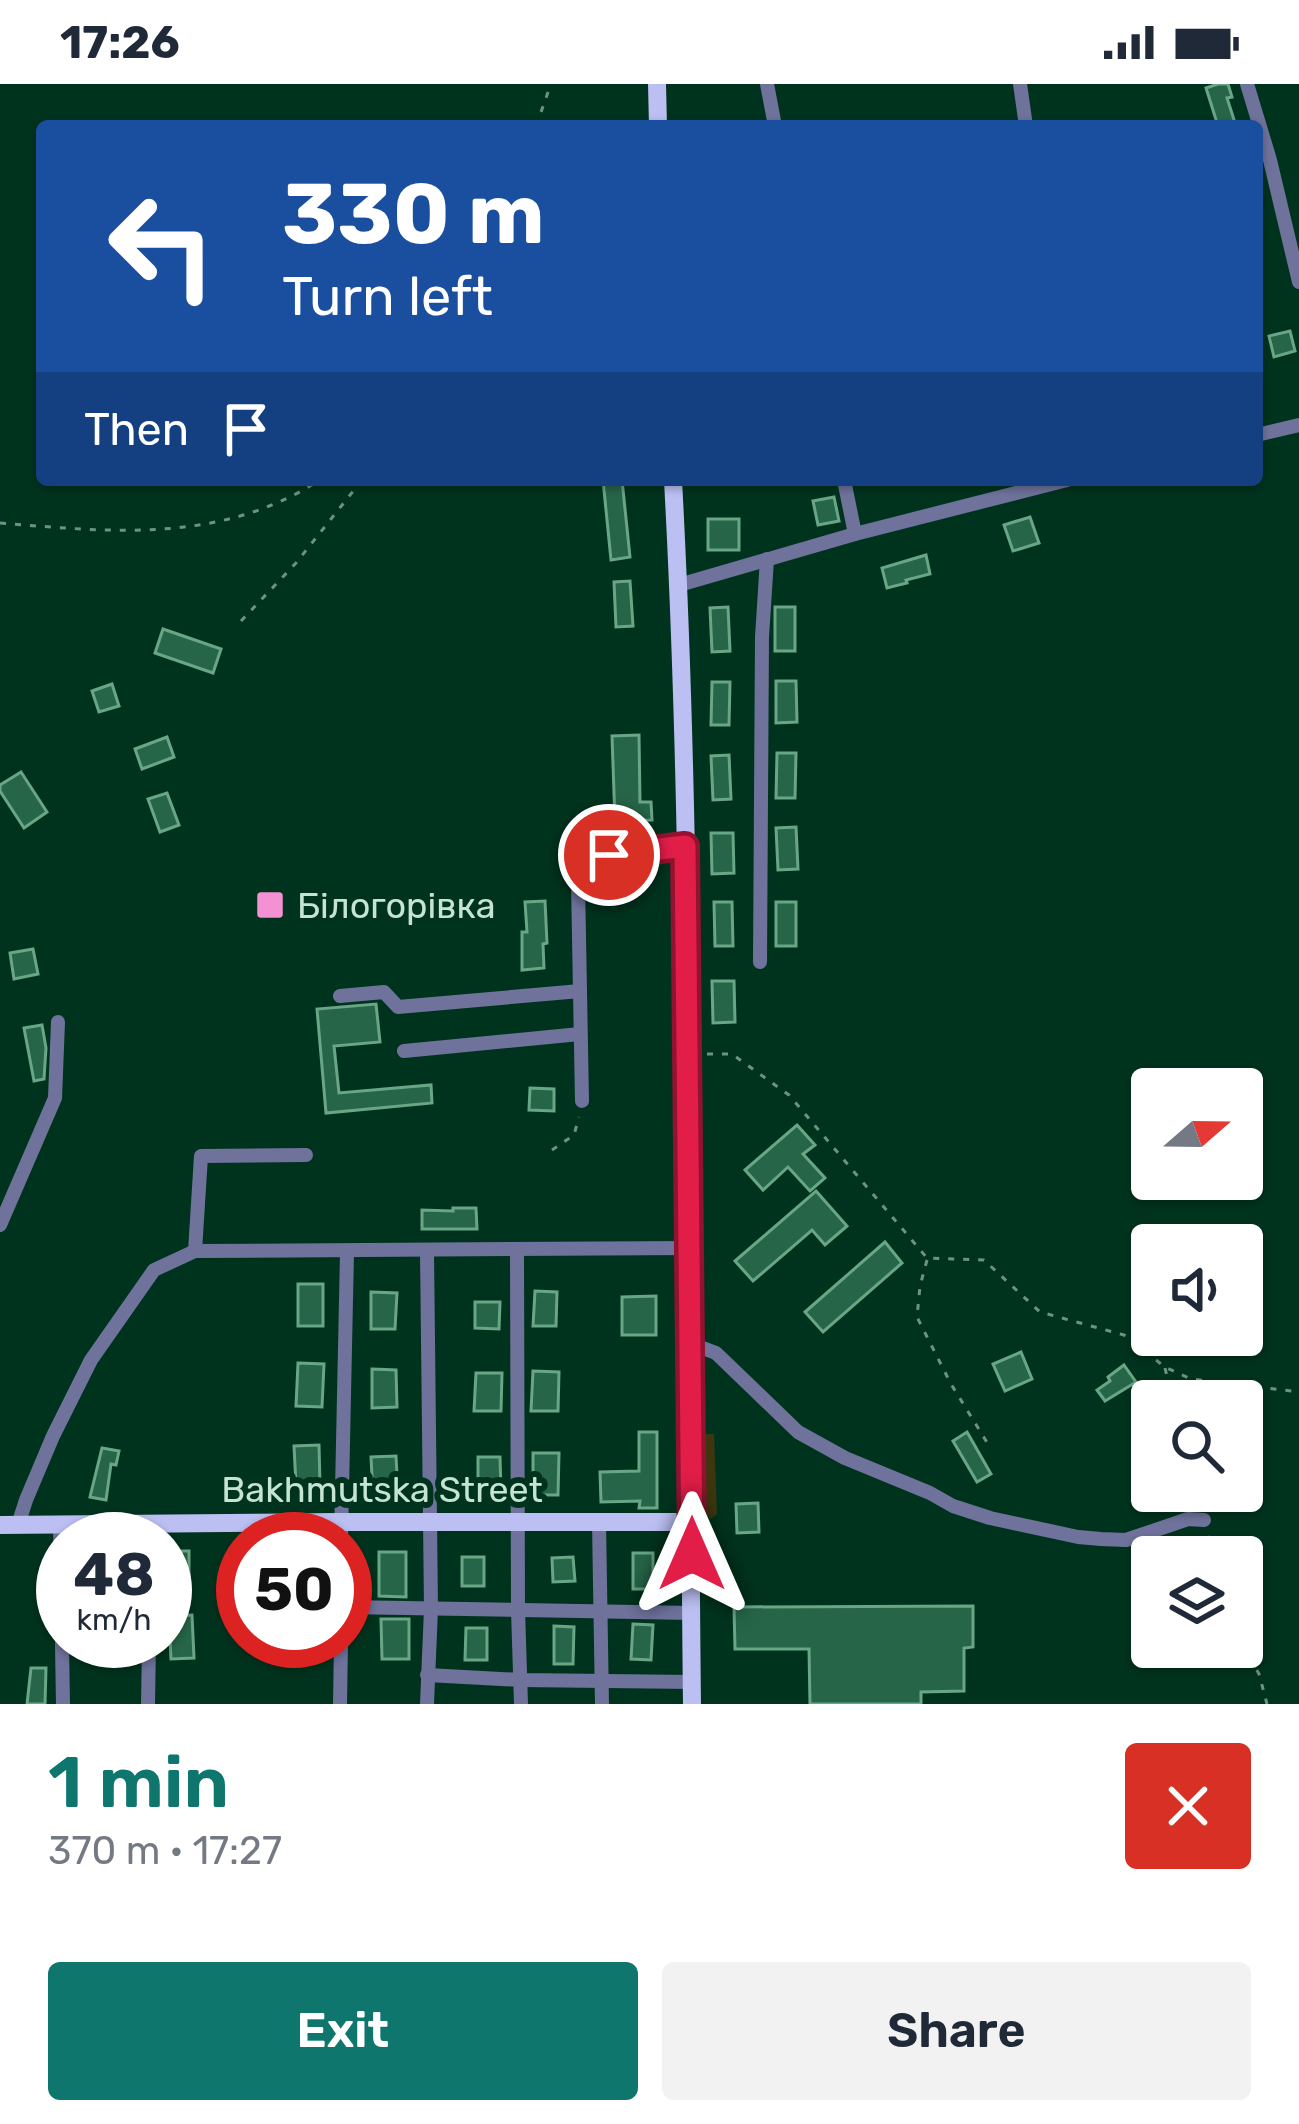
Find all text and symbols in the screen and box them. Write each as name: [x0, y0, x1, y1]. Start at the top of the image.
text: 17:26: [60, 16, 180, 69]
text: 330 m: [282, 164, 545, 264]
icon: left: [84, 168, 240, 324]
text: Turn left: [282, 265, 493, 329]
icon: arrive: [213, 396, 279, 462]
text: Then: [84, 403, 189, 456]
pin: [558, 804, 660, 906]
icon: arrive: [576, 822, 642, 888]
place label: Білогорівка: [297, 884, 496, 927]
marker: Білогорівка: [254, 889, 286, 921]
north arrow: [1131, 1068, 1263, 1200]
map controls: [1131, 1068, 1263, 1668]
button: sound: [1131, 1224, 1263, 1356]
button: search: [1131, 1380, 1263, 1512]
street label: Bakhmutska Street: [221, 1468, 543, 1511]
position arrow: [629, 1491, 755, 1617]
speed limit sign: 50: [216, 1512, 372, 1668]
button: layers: [1131, 1536, 1263, 1668]
text: 48: [73, 1539, 155, 1610]
text: km/h: [77, 1602, 151, 1638]
text: 1 min: [48, 1740, 229, 1825]
button: close: [1125, 1743, 1251, 1869]
text: 370 m · 17:27: [48, 1828, 282, 1874]
button: Exit: [48, 1962, 638, 2100]
button: Share: [662, 1962, 1251, 2100]

